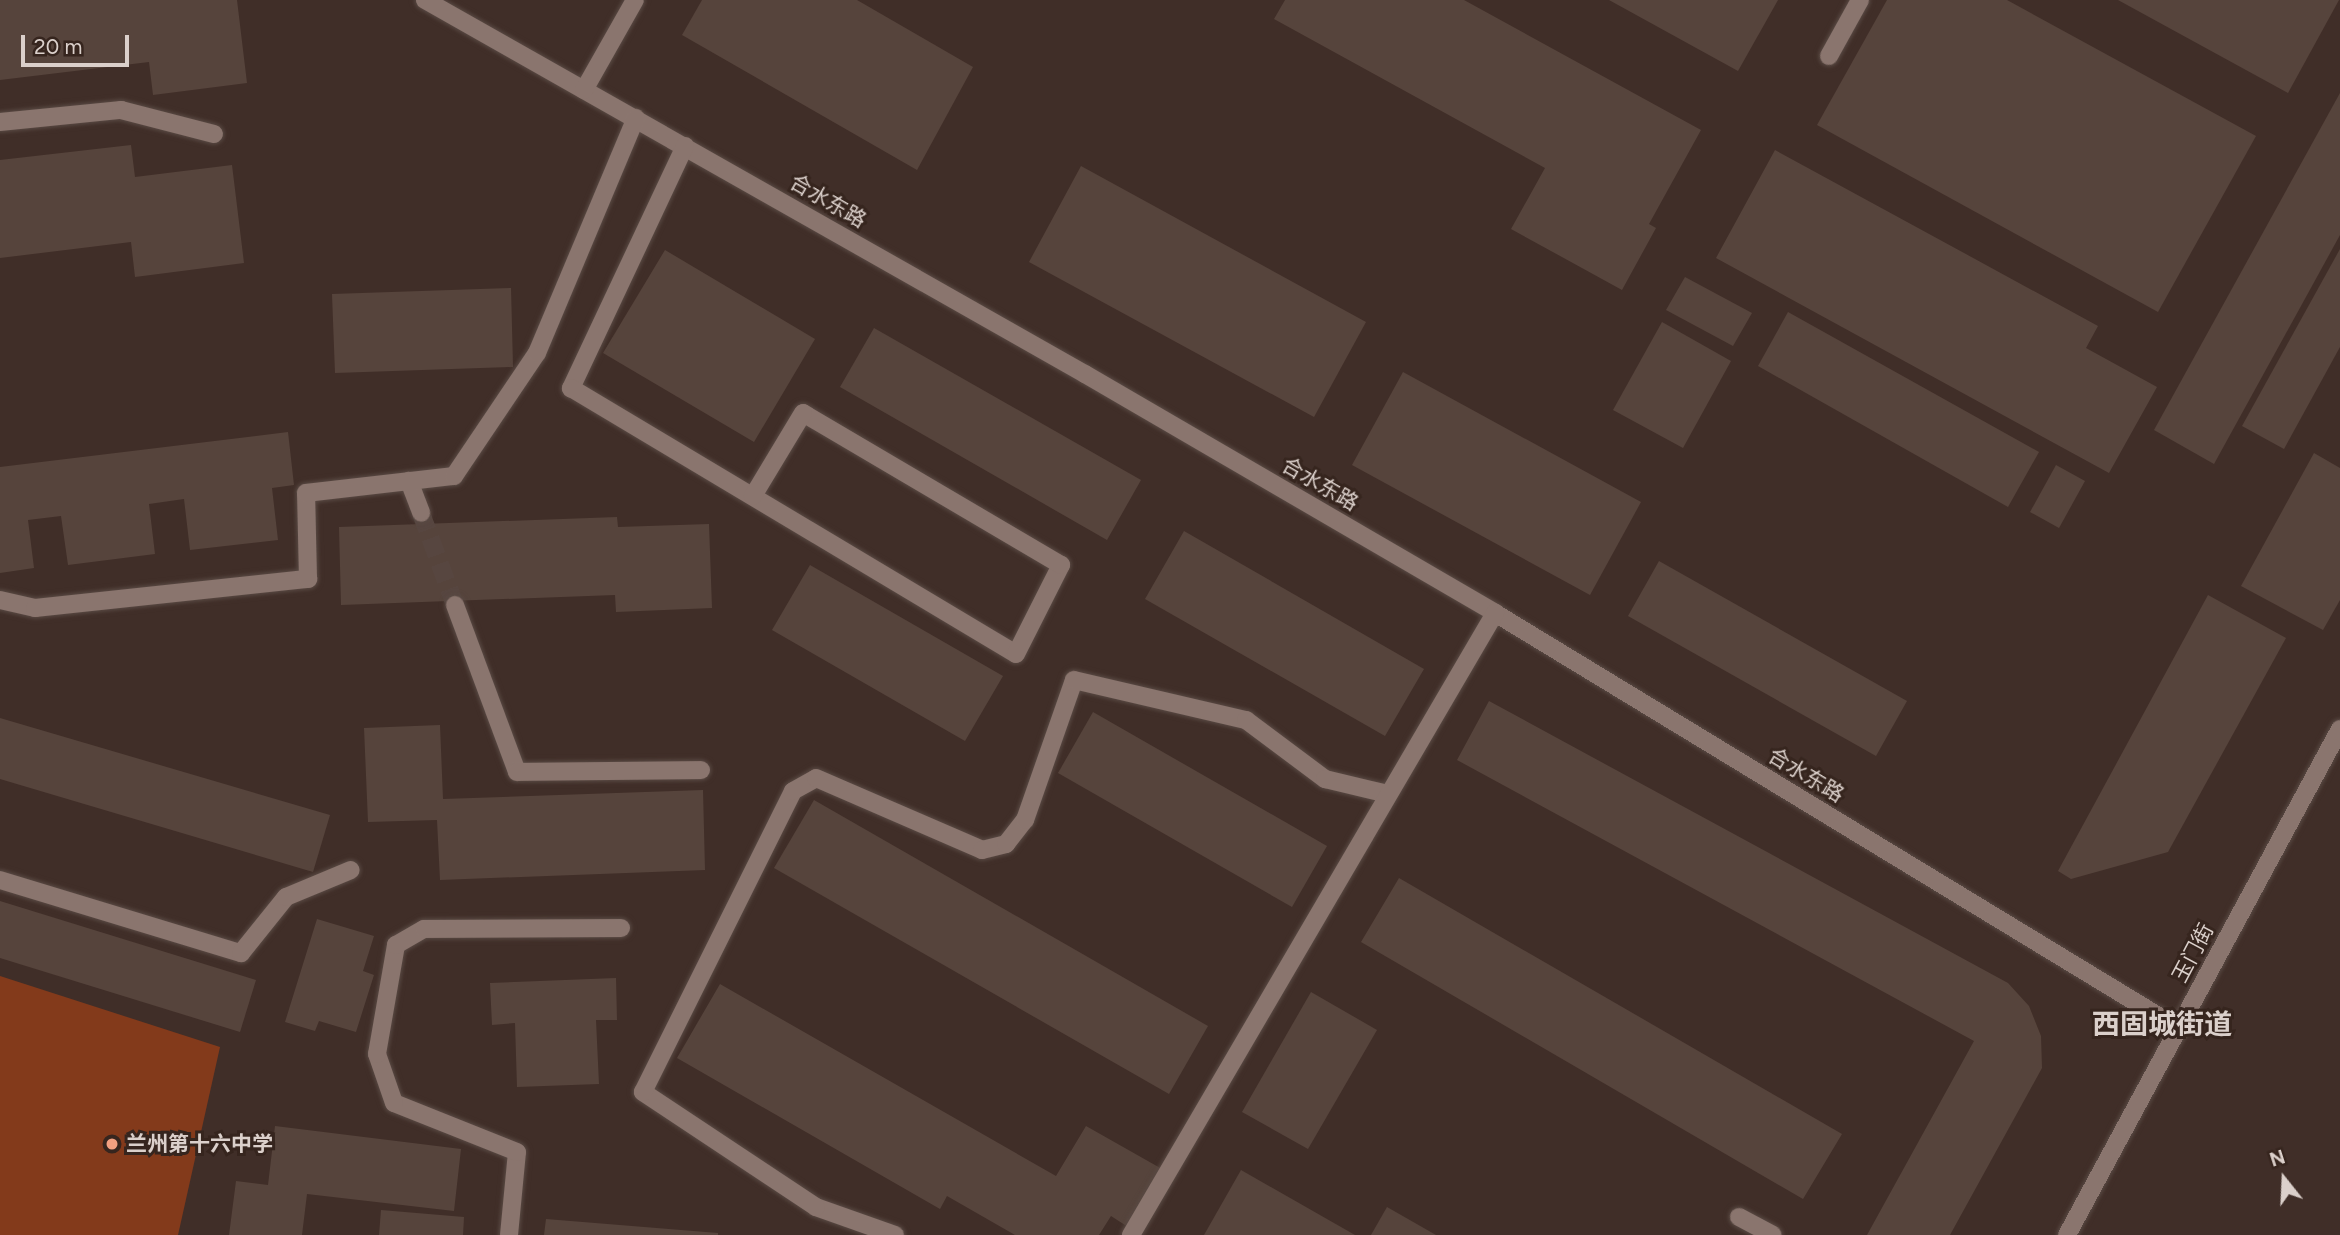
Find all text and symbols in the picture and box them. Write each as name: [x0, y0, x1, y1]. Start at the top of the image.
scale bar: [24, 21, 133, 65]
text: 20 m: [34, 34, 82, 59]
street label: 合水东路: [785, 169, 871, 233]
street label: 合水东路: [1277, 452, 1363, 516]
street label: 合水东路: [1764, 743, 1848, 807]
street label: 玉门街: [2167, 919, 2219, 987]
district label: 西固城街道: [2092, 1007, 2232, 1041]
place label: 兰州第十六中学: [126, 1131, 273, 1157]
marker: 兰州第十六中学: [104, 1136, 120, 1152]
north arrow: [2249, 1144, 2319, 1214]
text: N: [2267, 1145, 2288, 1172]

